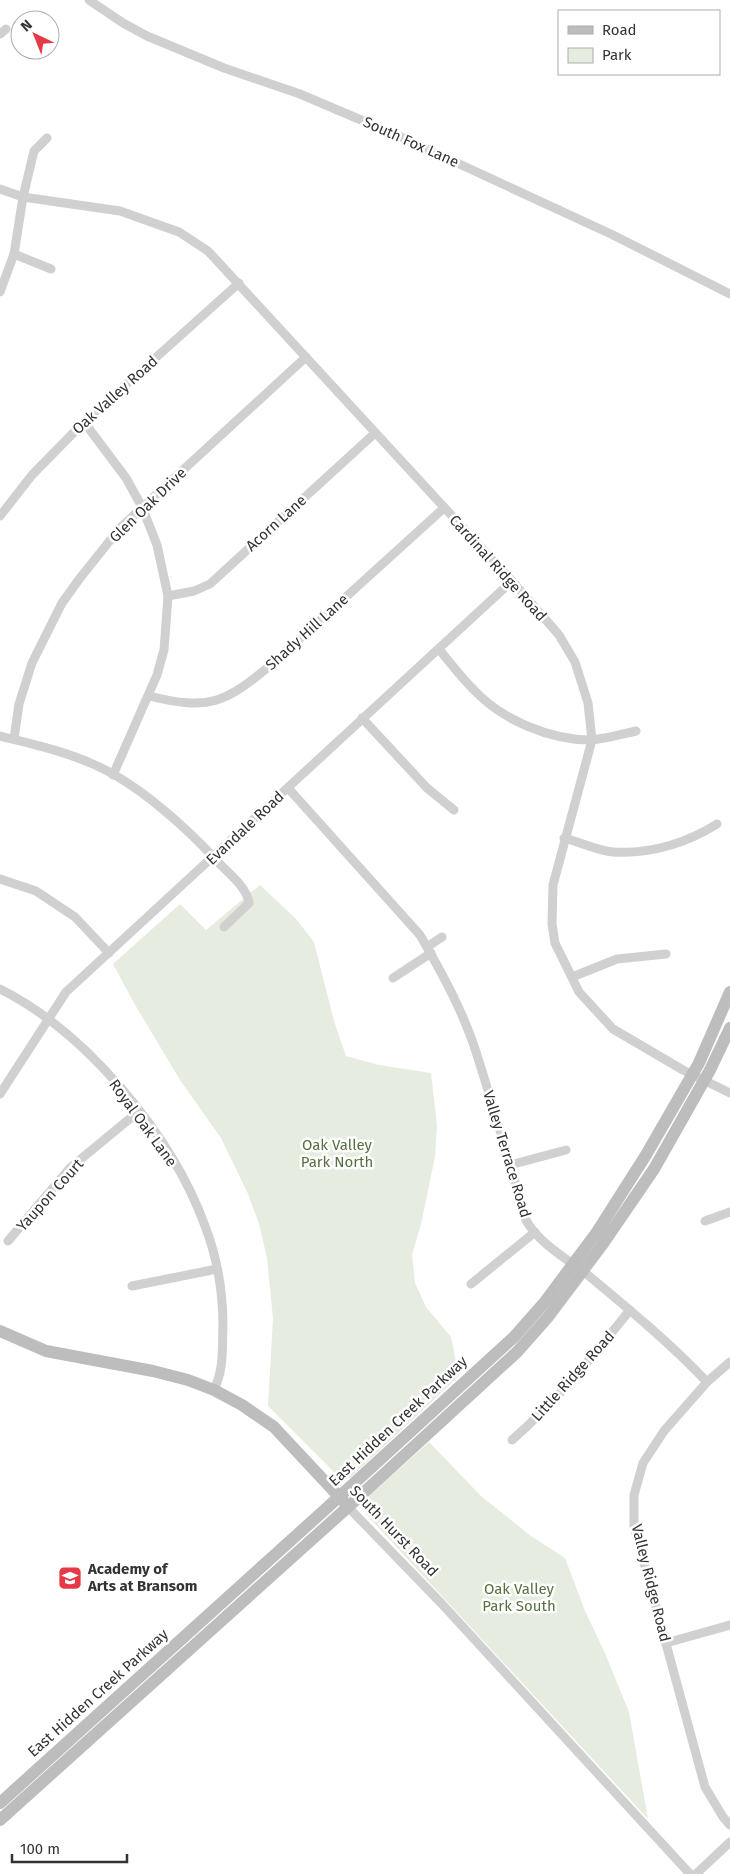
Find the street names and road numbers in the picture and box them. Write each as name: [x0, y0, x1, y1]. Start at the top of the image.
street label: South Fox Lane: [360, 113, 462, 171]
street label: Oak Valley Road: [69, 352, 161, 438]
street label: Glen Oak Drive: [106, 464, 190, 546]
street label: Acorn Lane: [242, 491, 310, 555]
street label: Cardinal Ridge Road: [446, 511, 550, 625]
street label: Shady Hill Lane: [262, 590, 352, 674]
street label: Evandale Road: [202, 787, 288, 869]
street label: Royal Oak Lane: [105, 1076, 181, 1170]
street label: Valley Terrace Road: [479, 1088, 535, 1220]
street label: Yaupon Court: [13, 1155, 88, 1235]
street label: Little Ridge Road: [528, 1327, 618, 1425]
street label: East Hidden Creek Parkway: [325, 1352, 471, 1490]
street label: South Hurst Road: [346, 1482, 442, 1580]
street label: Valley Ridge Road: [628, 1522, 674, 1644]
street label: East Hidden Creek Parkway: [24, 1625, 172, 1761]

